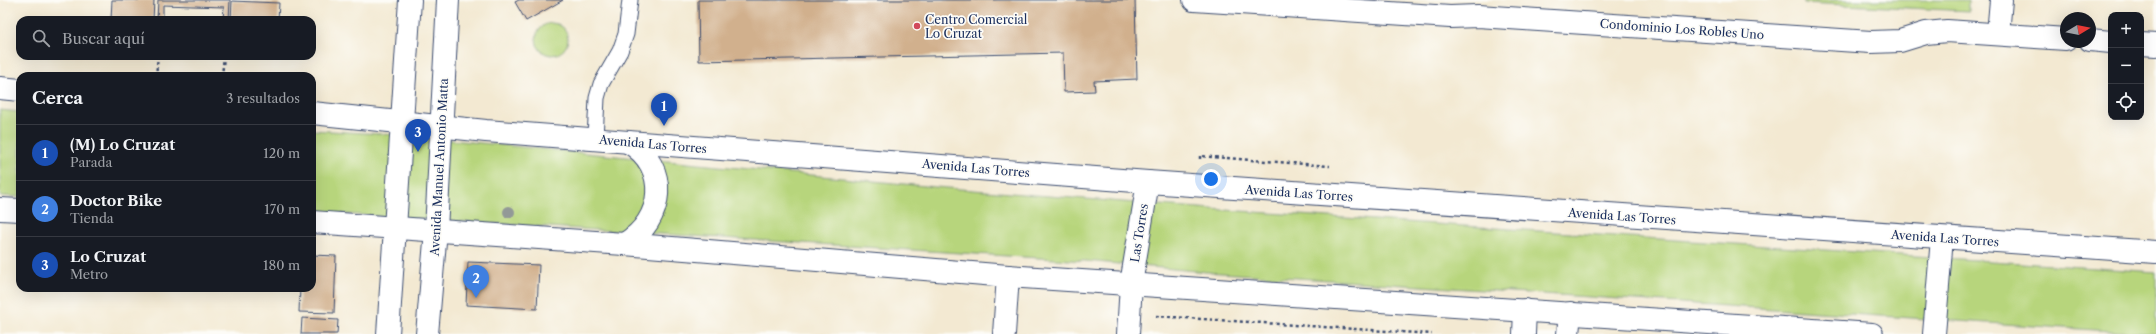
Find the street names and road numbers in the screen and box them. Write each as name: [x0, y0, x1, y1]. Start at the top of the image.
street label: Condominio Los Robles Uno: [1599, 16, 1765, 42]
street label: Avenida Manuel Antonio Matta: [427, 77, 451, 257]
street label: Avenida Las Torres: [597, 132, 708, 156]
street label: Avenida Las Torres: [920, 156, 1031, 180]
street label: Avenida Las Torres: [1243, 182, 1354, 204]
street label: Las Torres: [1127, 202, 1151, 264]
street label: Avenida Las Torres: [1566, 205, 1677, 227]
street label: Avenida Las Torres: [1889, 227, 2000, 249]

